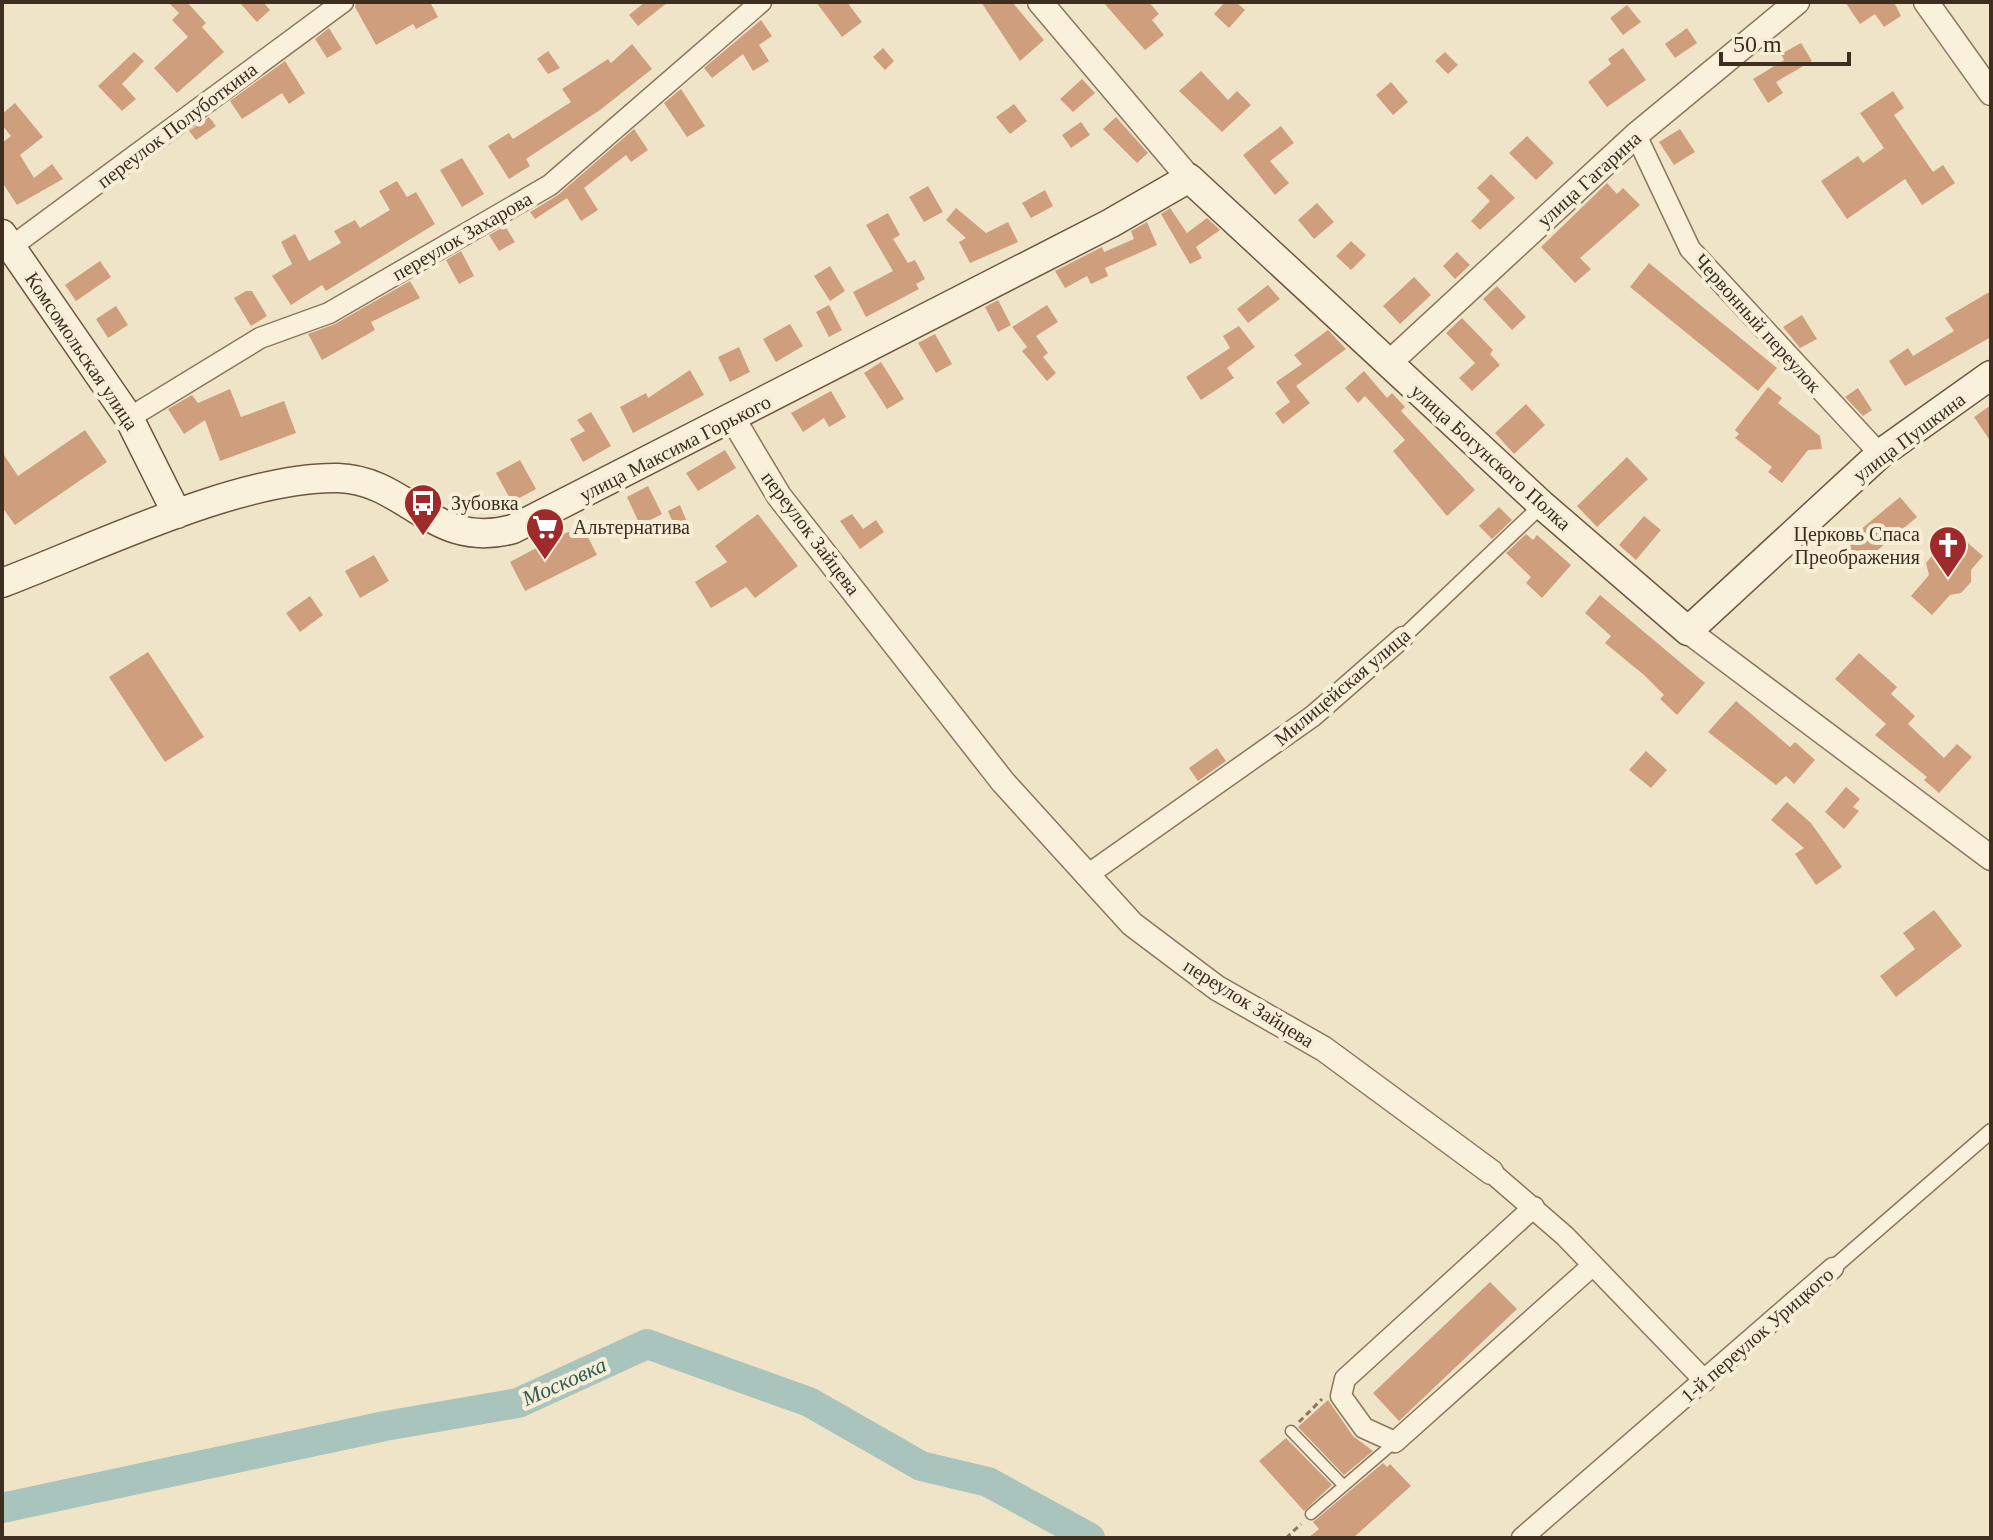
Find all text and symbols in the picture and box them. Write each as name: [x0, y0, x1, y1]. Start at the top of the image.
scale bar: [1721, 16, 1849, 66]
text: 50 m: [1733, 31, 1782, 57]
street label: переулок Полуботкина: [93, 58, 262, 193]
street label: улица Гагарина: [1533, 127, 1646, 232]
street label: переулок Захарова: [388, 187, 536, 286]
street label: Червонный переулок: [1689, 249, 1826, 398]
street label: Комсомольская улица: [20, 268, 143, 435]
street label: улица Богунского Полка: [1406, 379, 1576, 535]
street label: улица Пушкина: [1849, 388, 1970, 487]
street label: улица Максима Горького: [576, 390, 775, 507]
street label: переулок Зайцева: [757, 467, 865, 600]
bus stop icon: Зубовка: [402, 482, 444, 537]
place label: Зубовка: [451, 492, 519, 515]
supermarket icon: Альтернатива: [524, 506, 566, 561]
place label: Альтернатива: [573, 516, 690, 539]
place label: Церковь Спаса Преображения: [1793, 523, 1920, 569]
church icon: Церковь Спаса Преображения: [1927, 524, 1969, 579]
street label: Милицейская улица: [1270, 624, 1415, 751]
street label: переулок Зайцева: [1179, 954, 1318, 1053]
street label: 1-й переулок Урицкого: [1676, 1263, 1838, 1408]
water label: Московка: [517, 1352, 610, 1411]

